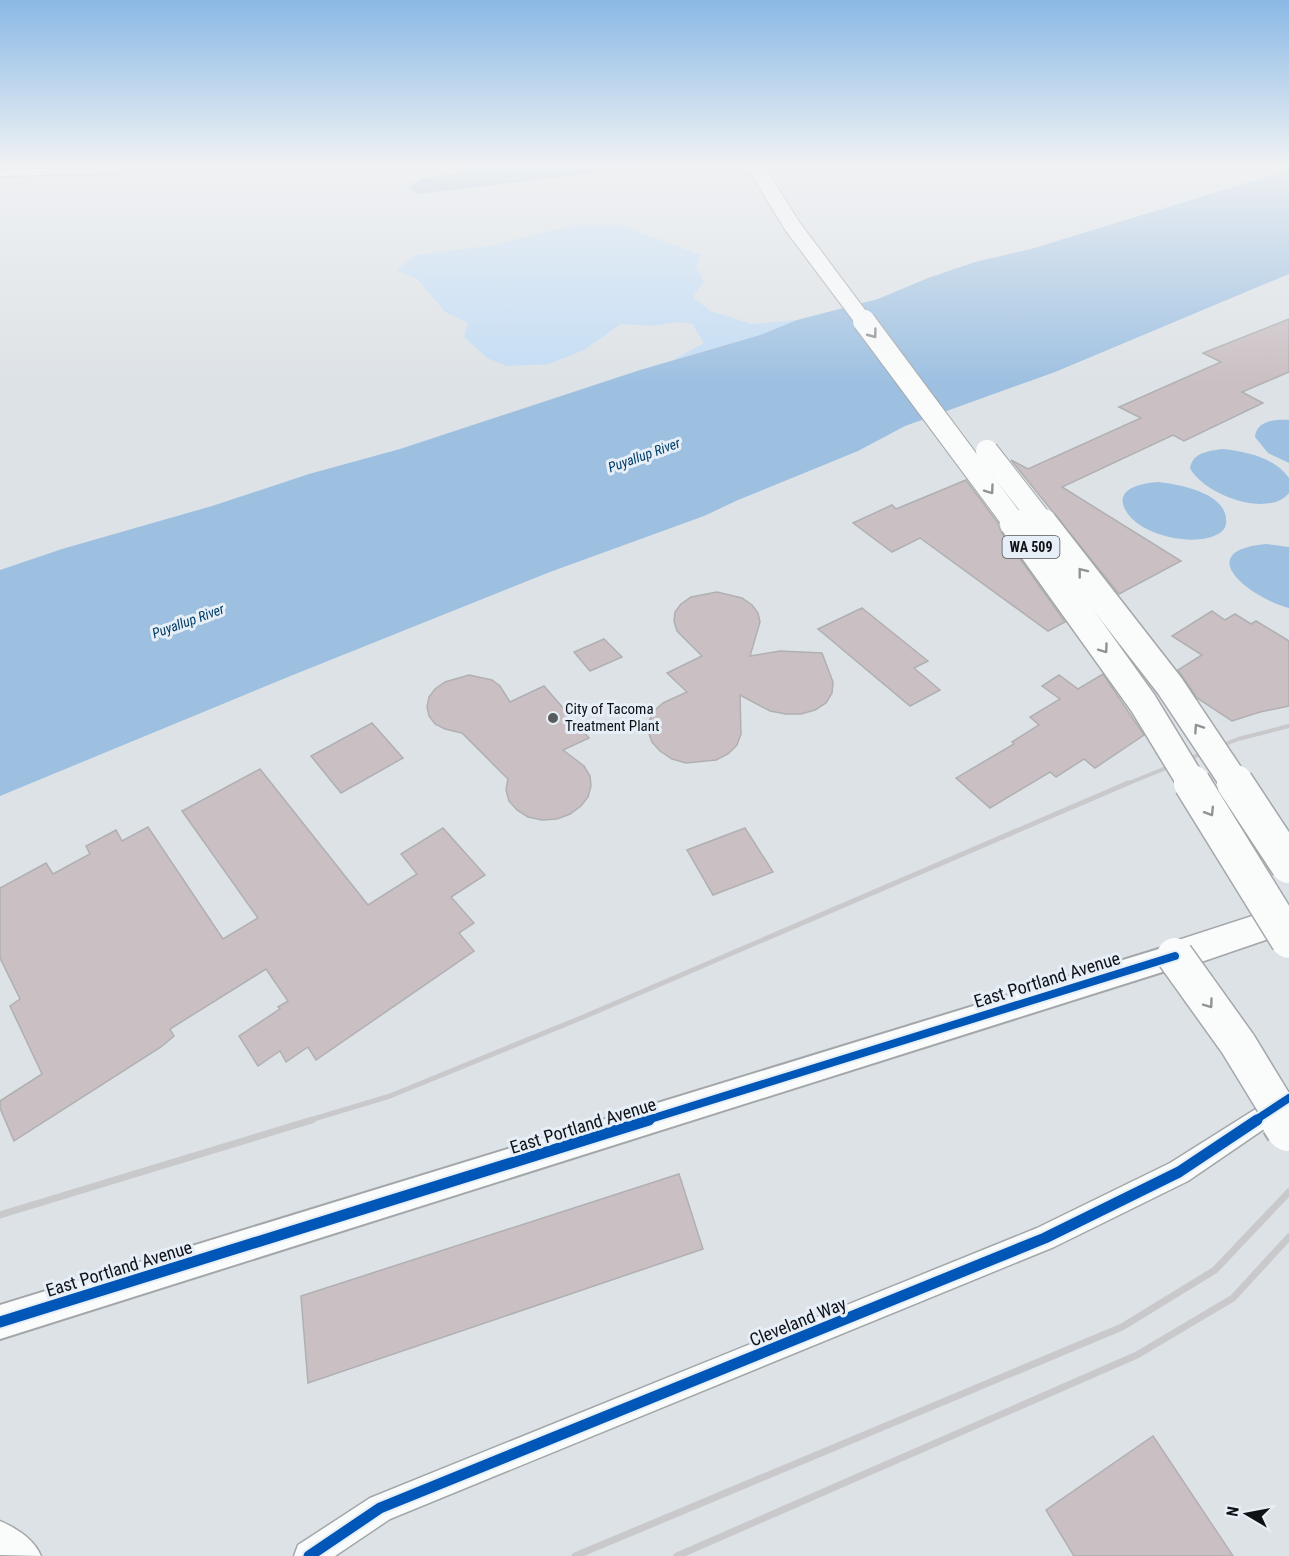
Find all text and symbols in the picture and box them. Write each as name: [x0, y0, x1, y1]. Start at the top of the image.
one-way arrow: [866, 328, 877, 339]
water label: Puyallup River: [606, 434, 683, 475]
one-way arrow: [983, 484, 994, 495]
road number: WA 509: [1002, 536, 1060, 558]
one-way arrow: [1078, 568, 1089, 579]
water label: Puyallup River: [150, 600, 227, 641]
one-way arrow: [1097, 642, 1108, 653]
place label: City of Tacoma Treatment Plant: [565, 700, 659, 735]
marker: City of Tacoma Treatment Plant: [546, 711, 560, 725]
one-way arrow: [1195, 724, 1206, 735]
one-way arrow: [1203, 806, 1215, 816]
street label: East Portland Avenue: [971, 947, 1122, 1012]
one-way arrow: [1202, 997, 1213, 1008]
street label: East Portland Avenue: [507, 1093, 658, 1158]
street label: East Portland Avenue: [43, 1236, 194, 1301]
street label: Cleveland Way: [746, 1292, 850, 1350]
north arrow: [1217, 1484, 1277, 1544]
text: N: [1223, 1505, 1243, 1518]

